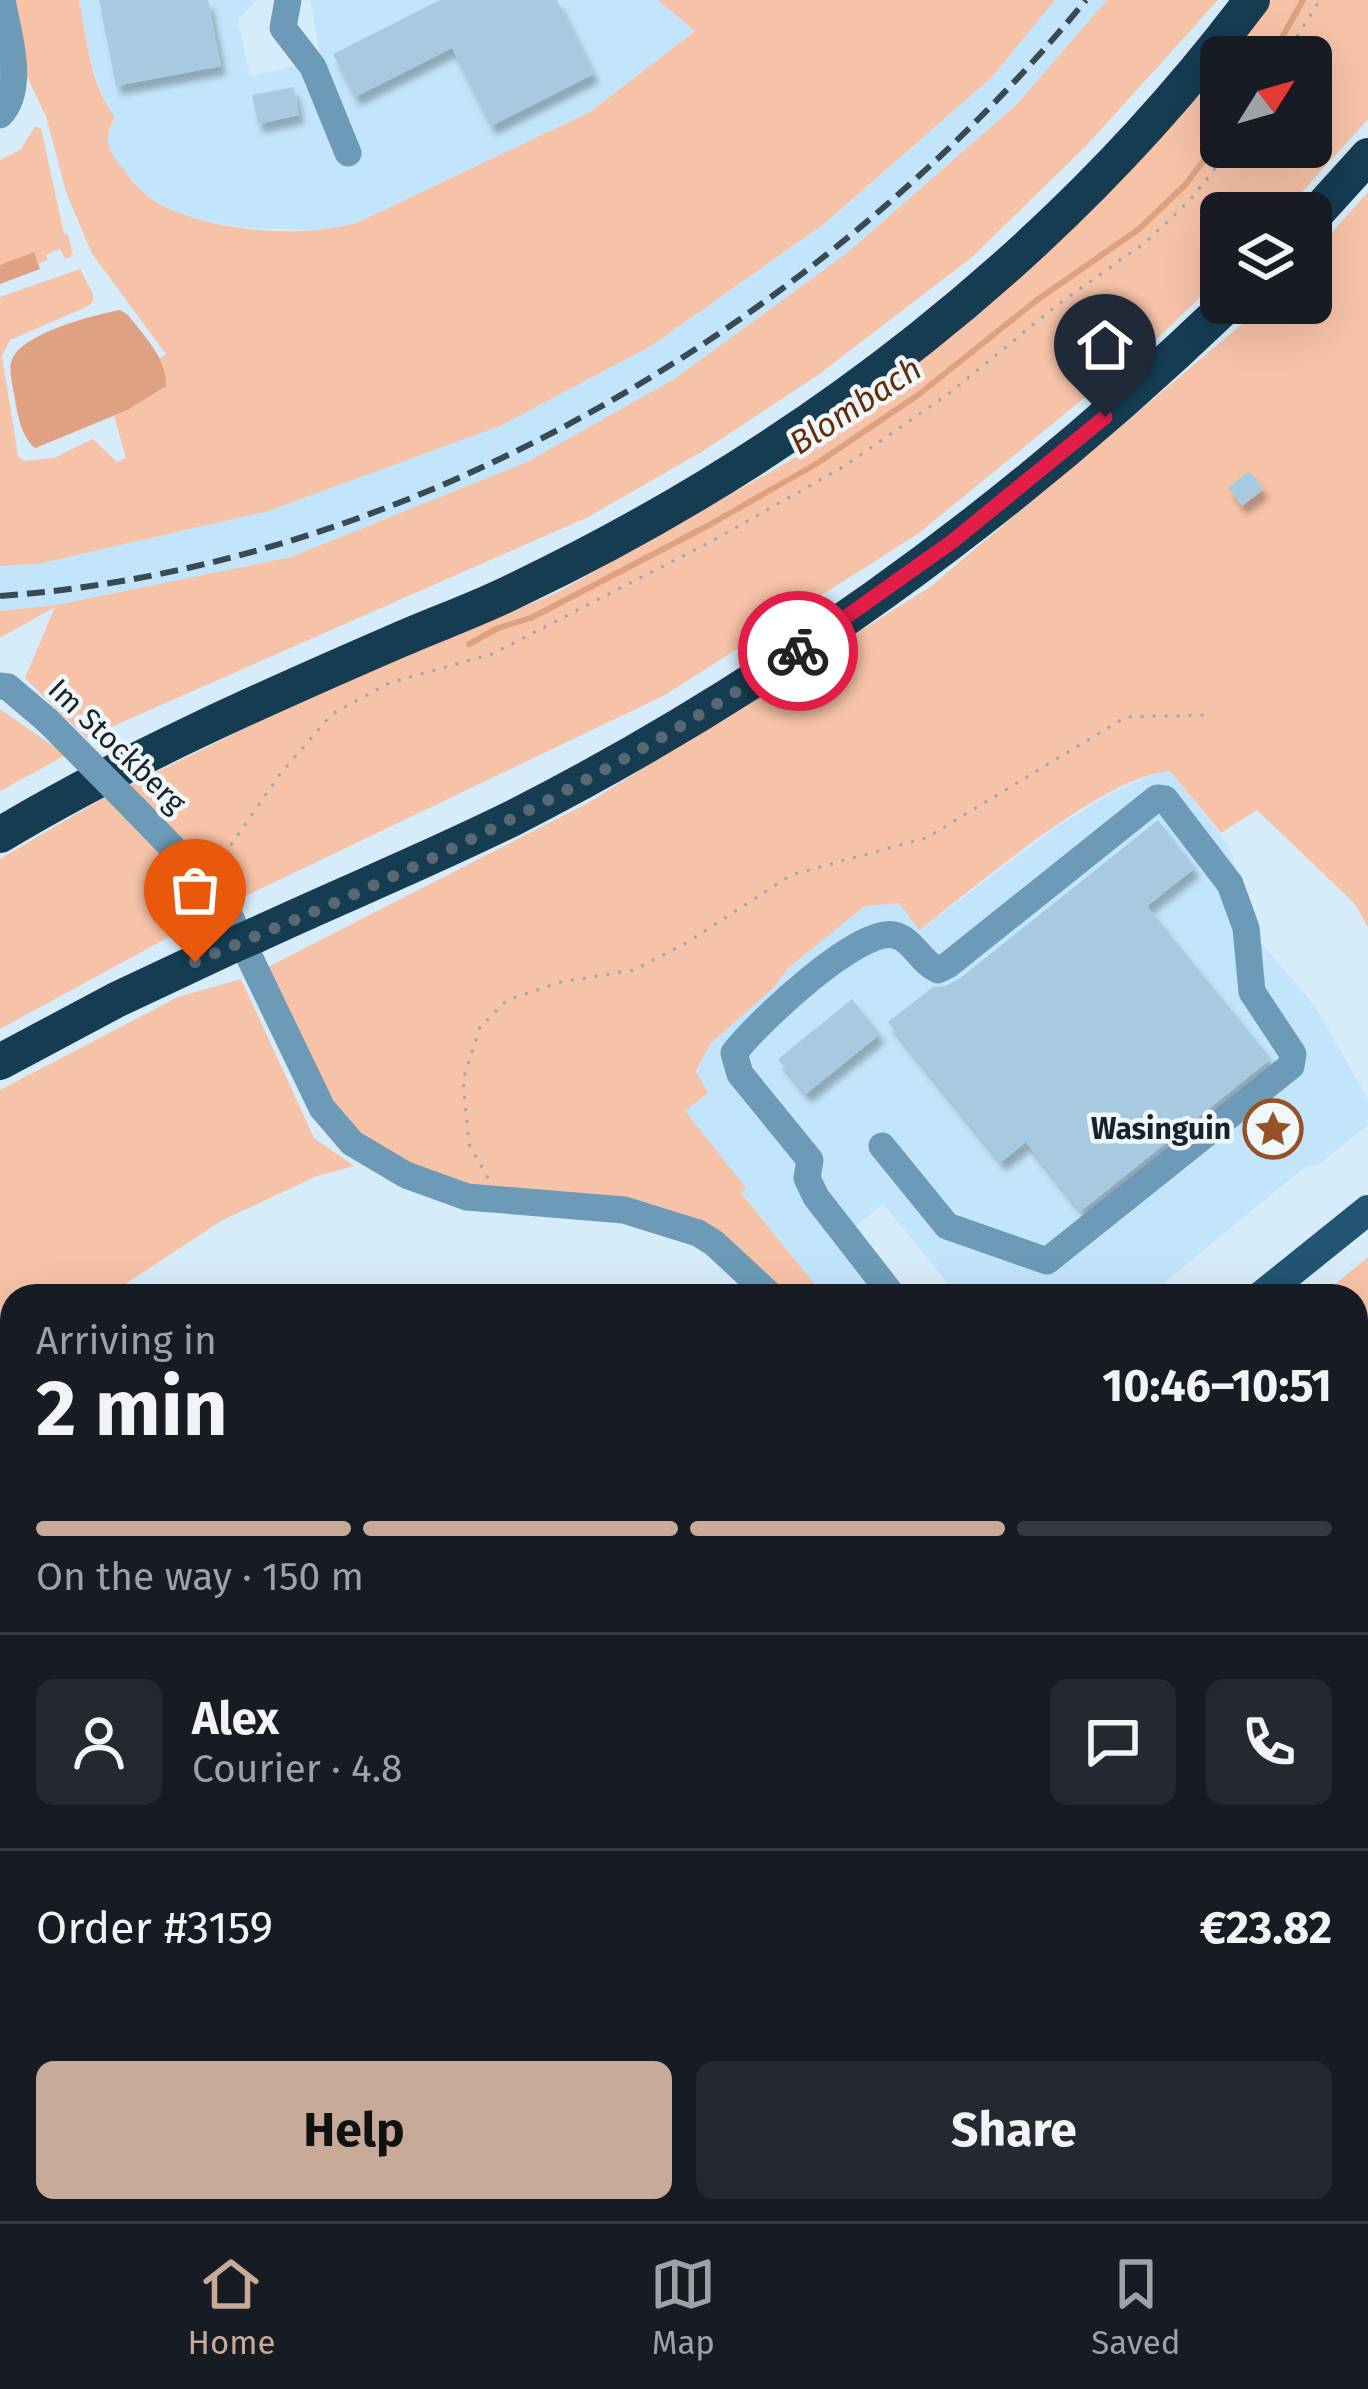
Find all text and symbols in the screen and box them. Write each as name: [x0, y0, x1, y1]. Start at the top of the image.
north arrow: [1200, 36, 1332, 168]
map controls: [1200, 36, 1332, 324]
button: layers: [1200, 192, 1332, 324]
pin: [1054, 294, 1156, 417]
icon: home: [1072, 312, 1138, 378]
water label: Blombach: [782, 349, 929, 463]
courier: [738, 591, 858, 711]
icon: bike: [765, 618, 831, 684]
street label: Im Stockberg: [41, 671, 194, 821]
pin: [144, 839, 246, 962]
icon: bag: [162, 857, 228, 923]
place icon: Wasinguin: [1242, 1098, 1304, 1160]
place label: Wasinguin: [1091, 1111, 1231, 1147]
text: Arriving in: [36, 1318, 217, 1364]
text: 10:46–10:51: [1102, 1359, 1332, 1413]
text: 2 min: [36, 1362, 228, 1456]
text: On the way · 150 m: [36, 1554, 364, 1600]
button: person: [36, 1679, 162, 1805]
button: chat: [1050, 1679, 1176, 1805]
button: phone: [1206, 1679, 1332, 1805]
text: Alex: [192, 1692, 279, 1746]
text: Courier · 4.8: [192, 1746, 403, 1792]
text: Order #3159: [36, 1901, 273, 1955]
text: €23.82: [1200, 1901, 1332, 1955]
button: Help: [36, 2061, 672, 2199]
button: Share: [696, 2061, 1332, 2199]
tab: Home: [187, 2251, 275, 2363]
tab: Map: [650, 2251, 716, 2363]
tab: Saved: [1091, 2251, 1181, 2363]

